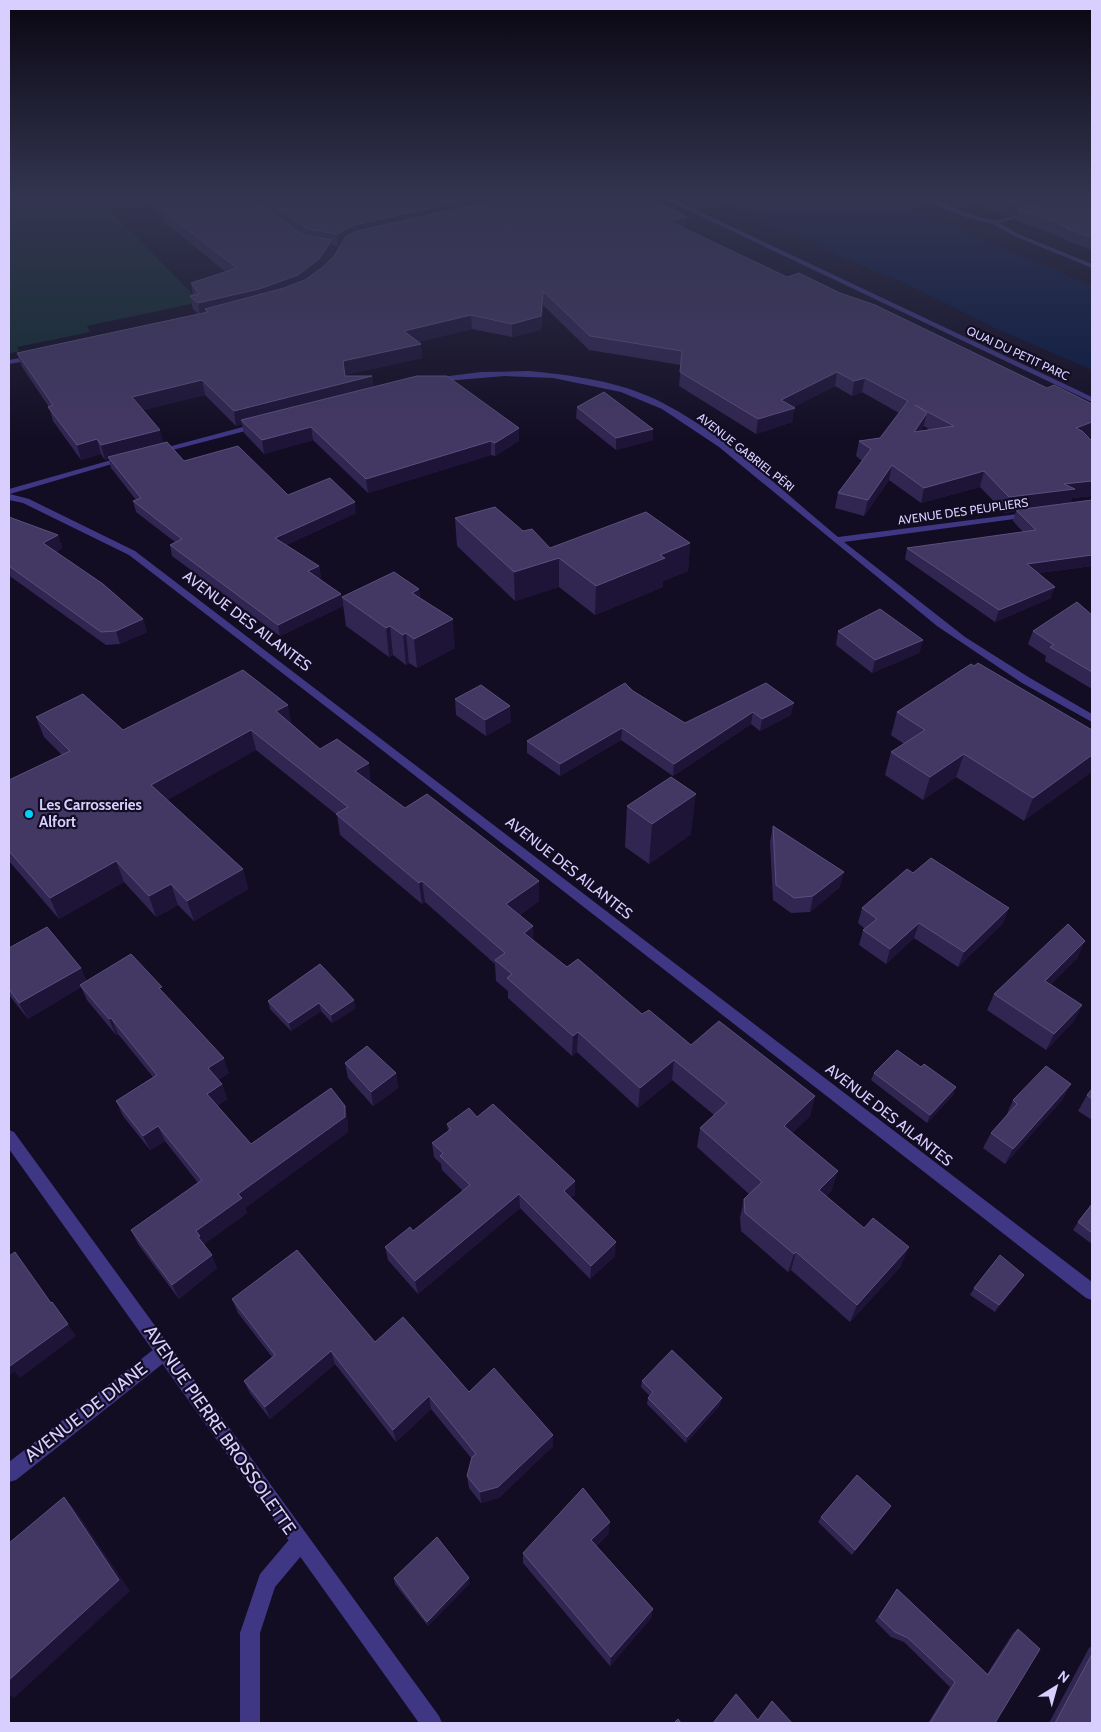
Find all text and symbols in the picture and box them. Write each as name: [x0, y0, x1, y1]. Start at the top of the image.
street label: QUAI DU PETIT PARC: [964, 323, 1072, 383]
street label: AVENUE GABRIEL PÉRI: [694, 409, 798, 495]
street label: AVENUE DES PEUPLIERS: [897, 494, 1029, 528]
street label: AVENUE DES AILANTES: [179, 567, 315, 675]
place label: Les Carrosseries Alfort: [39, 796, 142, 831]
marker: Les Carrosseries Alfort: [23, 808, 35, 820]
street label: AVENUE DES AILANTES: [502, 813, 636, 923]
street label: AVENUE DES AILANTES: [822, 1060, 956, 1170]
street label: AVENUE PIERRE BROSSOLETTE: [139, 1321, 301, 1539]
street label: AVENUE DE DIANE: [20, 1357, 152, 1467]
north arrow: [1031, 1662, 1081, 1712]
text: N: [1054, 1666, 1073, 1687]

